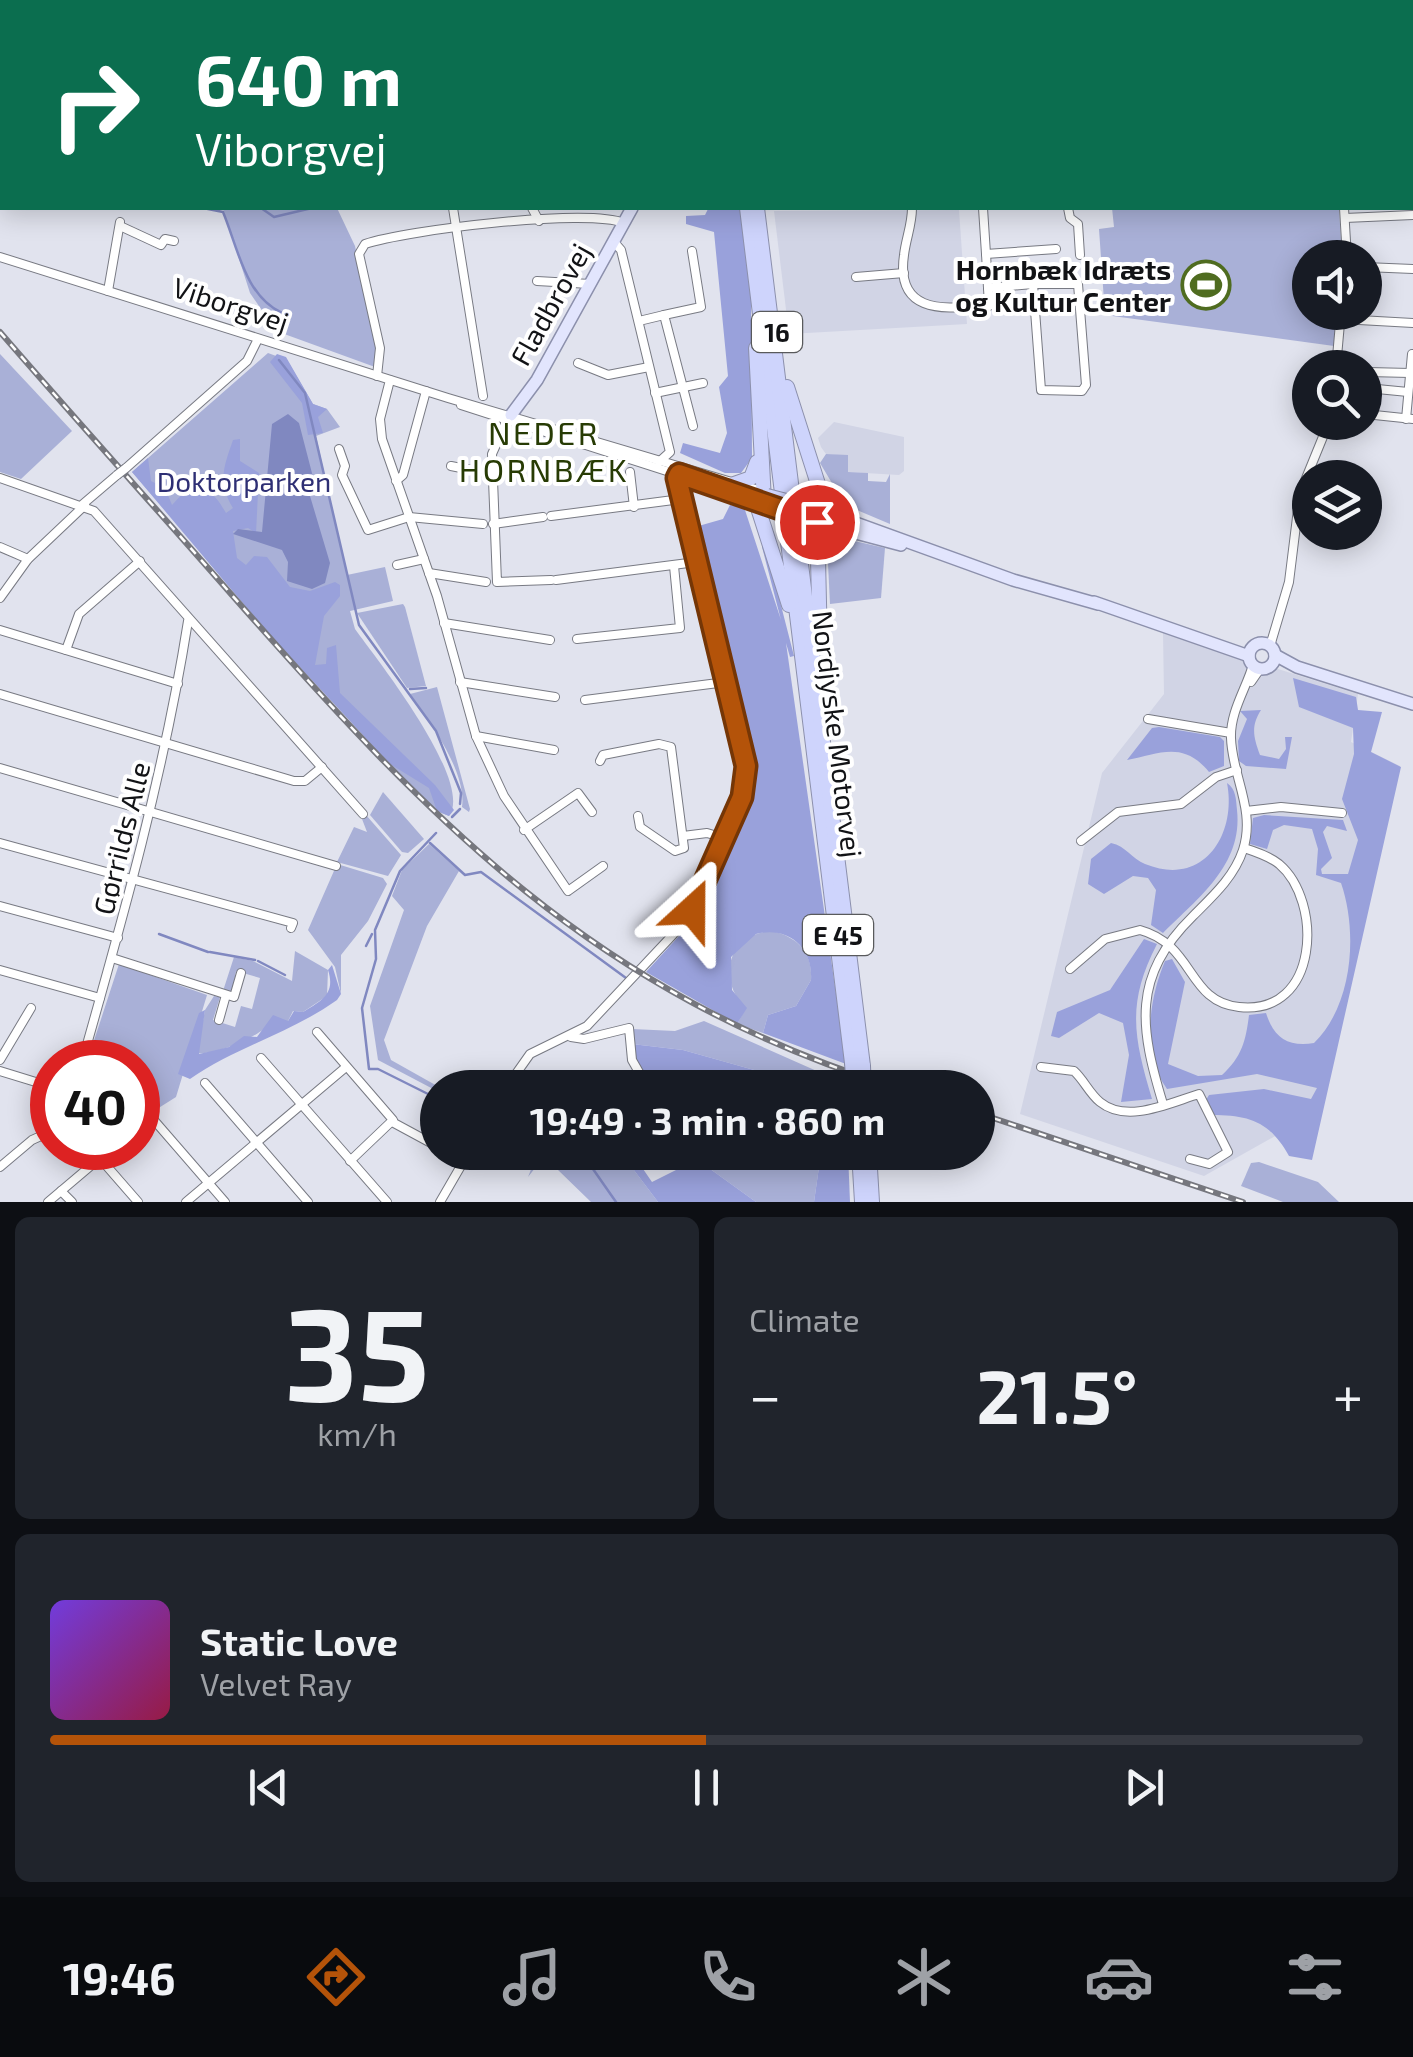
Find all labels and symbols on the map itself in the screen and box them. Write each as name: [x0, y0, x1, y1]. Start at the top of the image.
street label: Fladbrovej: [503, 237, 597, 371]
place label: Hornbæk Idræts og Kultur Center: [955, 252, 1171, 318]
sports icon: Hornbæk Idræts og Kultur Center: [1180, 259, 1232, 311]
street label: Viborgvej: [169, 269, 293, 339]
road number: 16: [752, 312, 802, 352]
district label: NEDER HORNBÆK: [459, 413, 629, 488]
park label: Doktorparken: [157, 464, 331, 498]
pin: [775, 480, 860, 565]
street label: Nordjyske Motorvej: [806, 608, 870, 860]
street label: Gørrilds Alle: [86, 758, 156, 918]
position arrow: [640, 858, 744, 962]
road number: E 45: [803, 915, 873, 955]
speed limit sign: 40: [30, 1040, 160, 1170]

